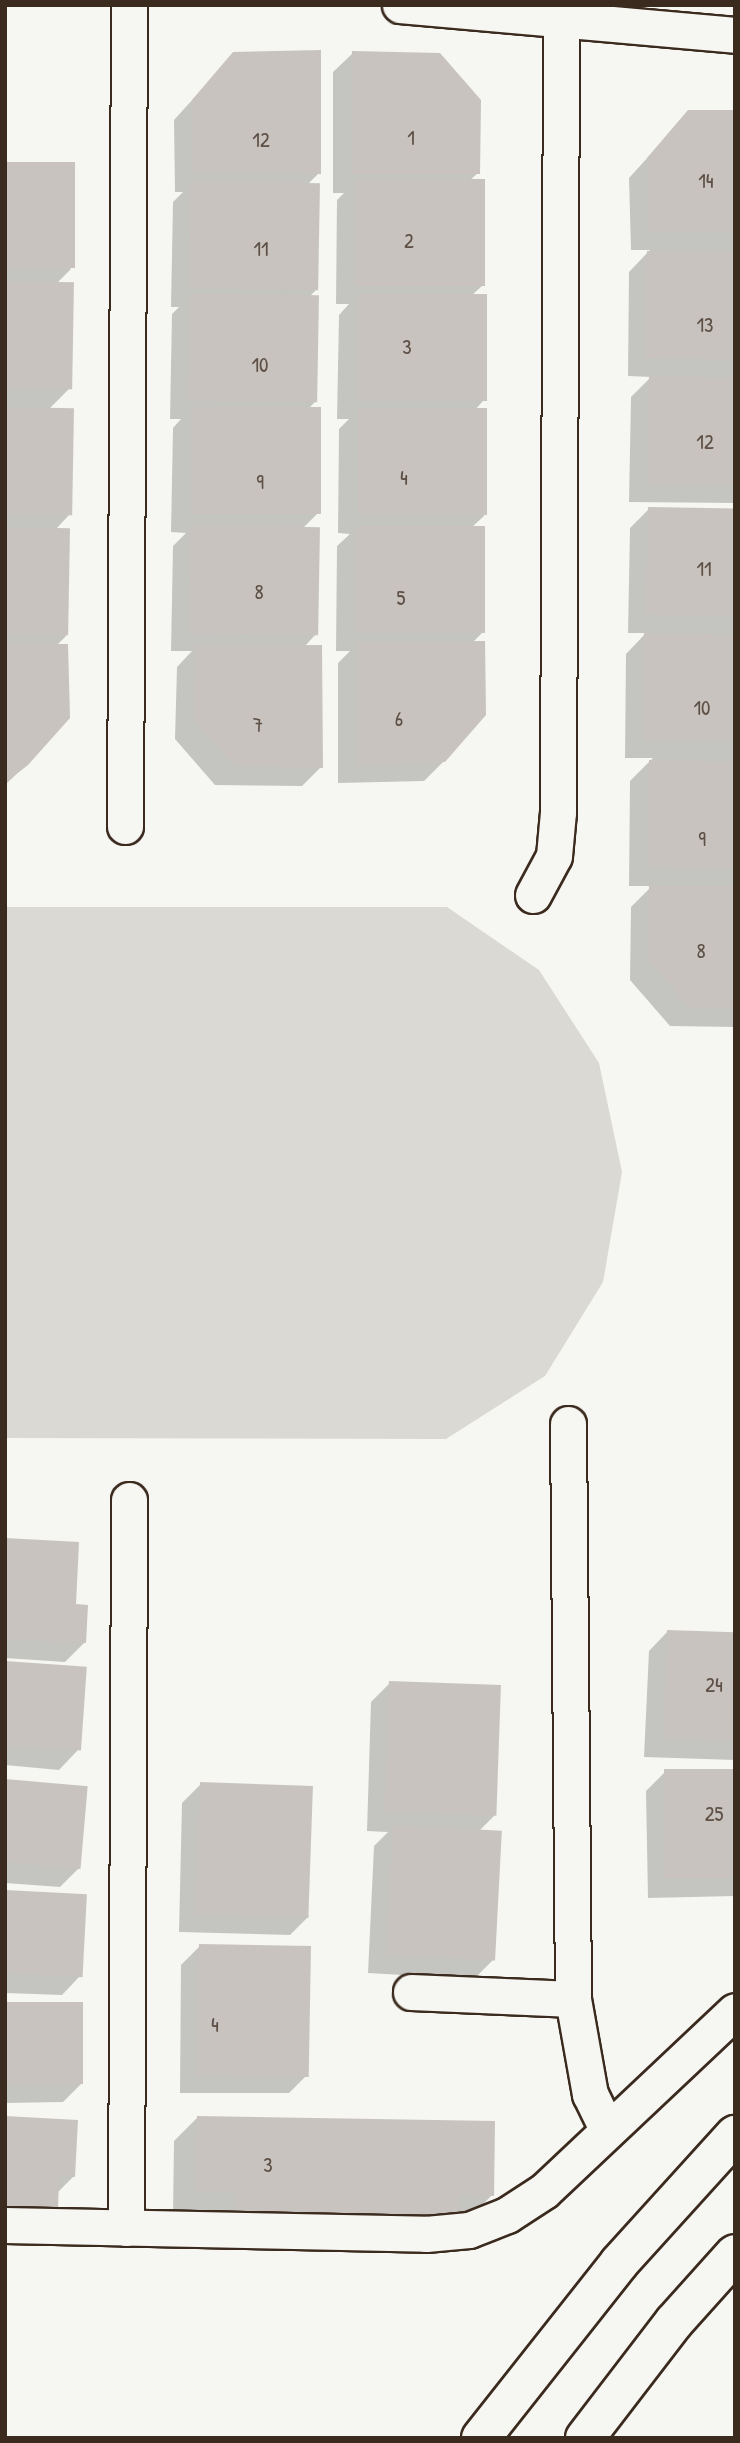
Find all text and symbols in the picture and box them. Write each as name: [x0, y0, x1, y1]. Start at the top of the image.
house number: 1: [407, 125, 415, 151]
house number: 12: [252, 127, 270, 153]
house number: 14: [698, 168, 714, 194]
house number: 2: [404, 228, 414, 254]
house number: 11: [253, 236, 269, 262]
house number: 13: [696, 312, 714, 338]
house number: 3: [402, 334, 412, 360]
house number: 10: [251, 352, 269, 378]
house number: 12: [696, 429, 714, 455]
house number: 4: [400, 465, 408, 491]
house number: 9: [256, 469, 264, 495]
house number: 11: [696, 556, 712, 582]
house number: 8: [254, 579, 264, 605]
house number: 5: [397, 585, 405, 611]
house number: 10: [693, 695, 711, 721]
house number: 6: [395, 706, 403, 732]
house number: 7: [253, 712, 263, 738]
house number: 9: [698, 826, 706, 852]
house number: 8: [696, 938, 706, 964]
house number: 24: [705, 1672, 723, 1698]
house number: 25: [705, 1801, 723, 1827]
house number: 4: [211, 2012, 219, 2038]
house number: 3: [263, 2152, 273, 2178]

